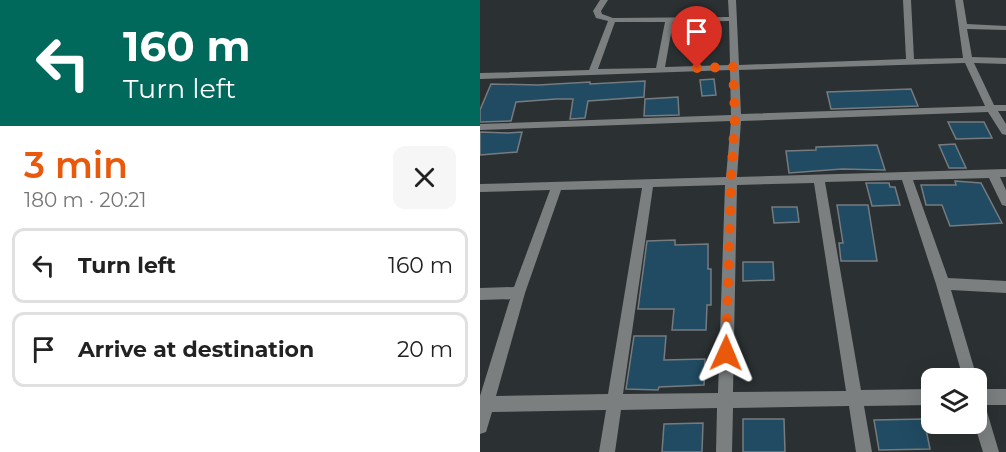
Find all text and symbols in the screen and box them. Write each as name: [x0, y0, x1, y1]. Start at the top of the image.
pin: [671, 6, 722, 68]
icon: arrive: [680, 15, 713, 48]
text: 160 m: [123, 20, 251, 72]
icon: left: [24, 24, 102, 102]
text: Turn left: [123, 72, 236, 105]
text: 3 min: [24, 143, 128, 187]
button: close: [393, 146, 456, 209]
text: 180 m · 20:21: [24, 188, 147, 212]
icon: left: [27, 249, 60, 282]
text: Turn left: [78, 252, 176, 279]
text: 160 m: [388, 252, 453, 279]
position arrow: [694, 321, 758, 385]
icon: arrive: [27, 333, 60, 366]
text: Arrive at destination: [78, 336, 314, 363]
text: 20 m: [397, 336, 453, 363]
map controls: [921, 368, 987, 434]
button: layers: [921, 368, 987, 434]

